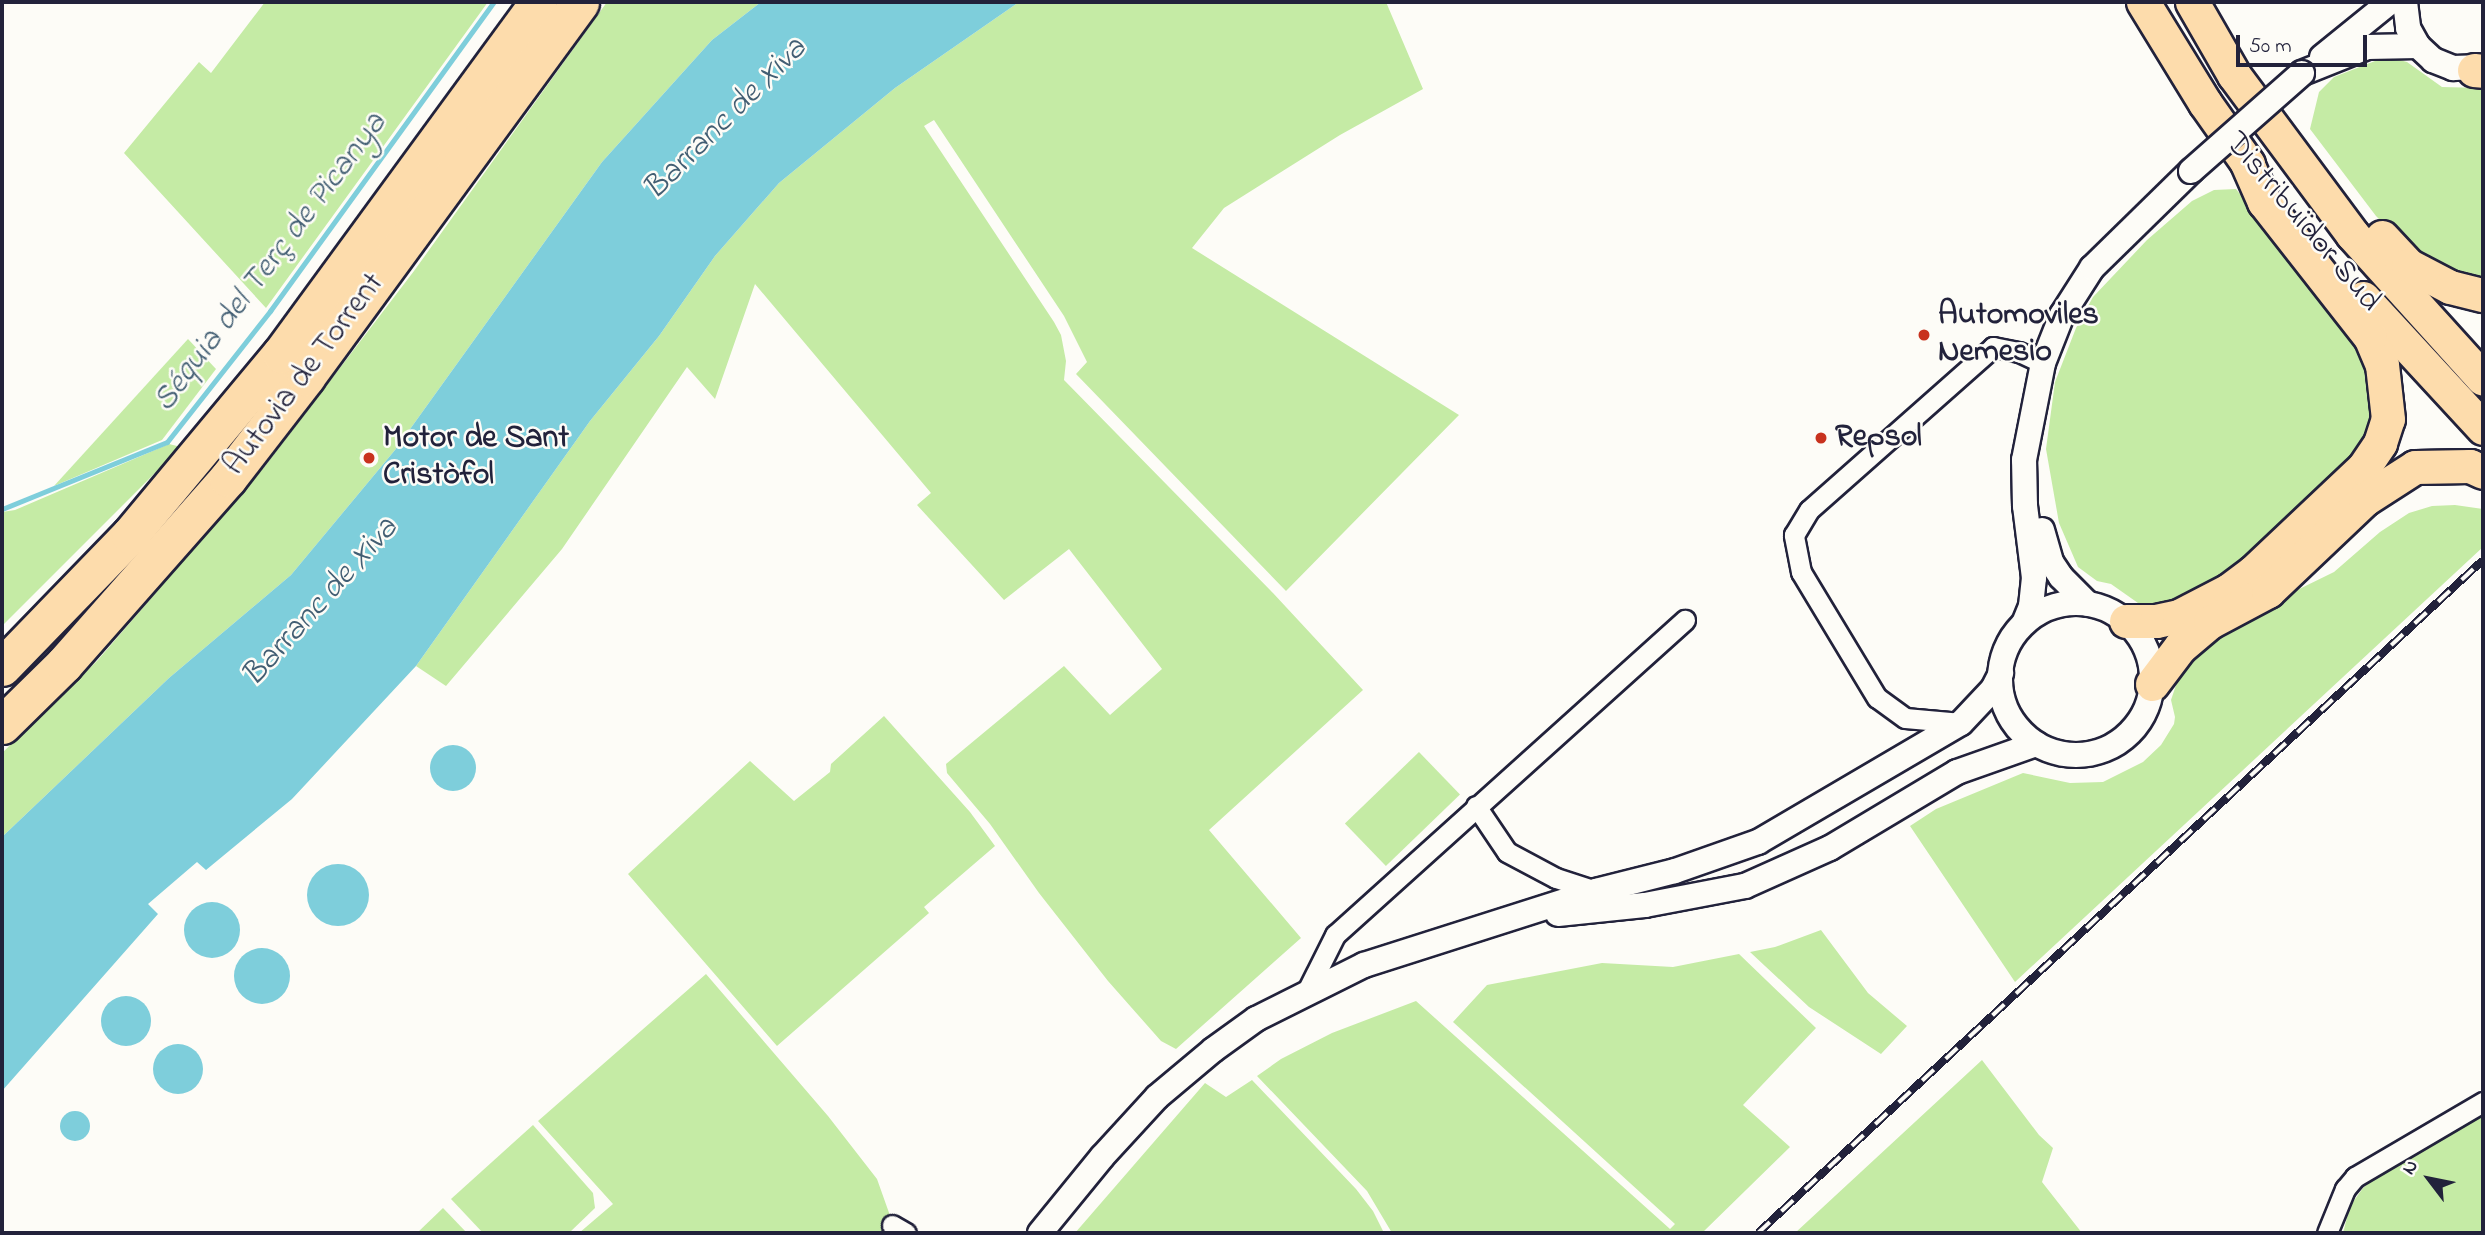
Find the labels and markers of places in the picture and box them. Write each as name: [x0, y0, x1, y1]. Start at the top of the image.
place label: Automoviles Nemesio: [1938, 298, 2099, 373]
marker: Automoviles Nemesio: [1916, 327, 1932, 343]
place label: Repsol: [1835, 419, 1922, 457]
place label: Motor de Sant Cristòfol: [383, 421, 569, 496]
marker: Repsol: [1813, 430, 1829, 446]
marker: Motor de Sant Cristòfol: [361, 450, 377, 466]

